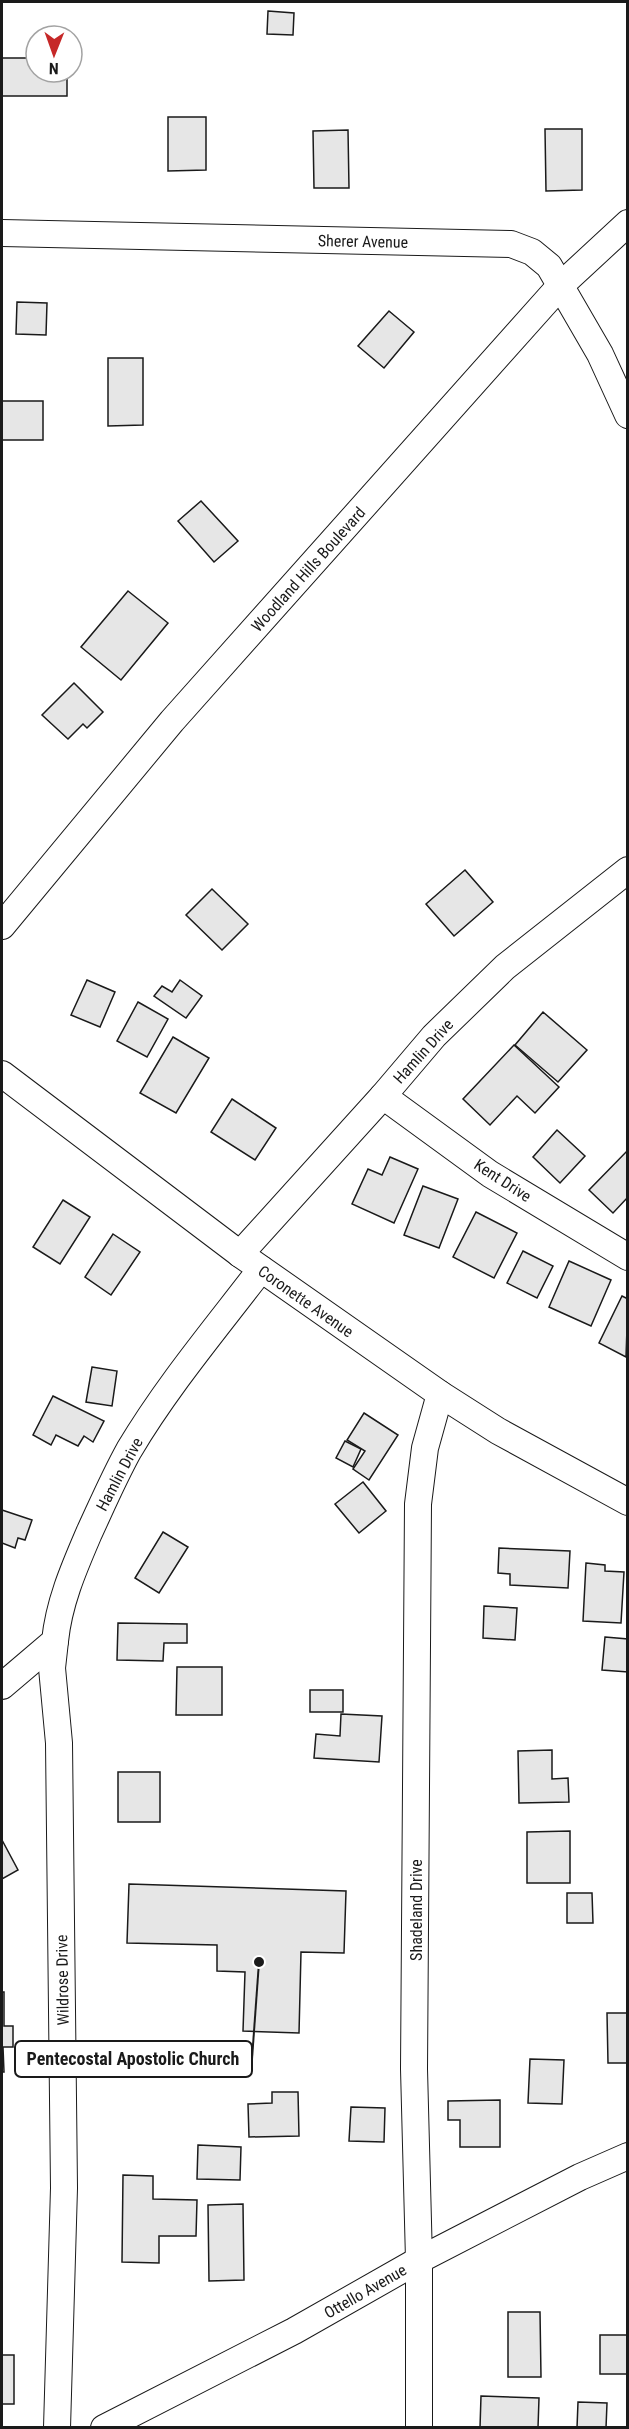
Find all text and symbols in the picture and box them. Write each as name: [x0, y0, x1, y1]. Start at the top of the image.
north arrow: [24, 24, 84, 84]
text: N: [49, 59, 59, 78]
street label: Sherer Avenue: [318, 231, 408, 252]
street label: Woodland Hills Boulevard: [247, 503, 369, 636]
street label: Hamlin Drive: [389, 1015, 457, 1088]
street label: Kent Drive: [471, 1155, 535, 1206]
street label: Coronette Avenue: [254, 1262, 357, 1341]
street label: Hamlin Drive: [92, 1434, 147, 1514]
street label: Shadeland Drive: [407, 1859, 426, 1961]
street label: Wildrose Drive: [52, 1935, 73, 2025]
callout: Pentecostal Apostolic Church: [15, 2041, 252, 2077]
text: Pentecostal Apostolic Church: [27, 2048, 239, 2069]
street label: Ottello Avenue: [321, 2260, 410, 2323]

